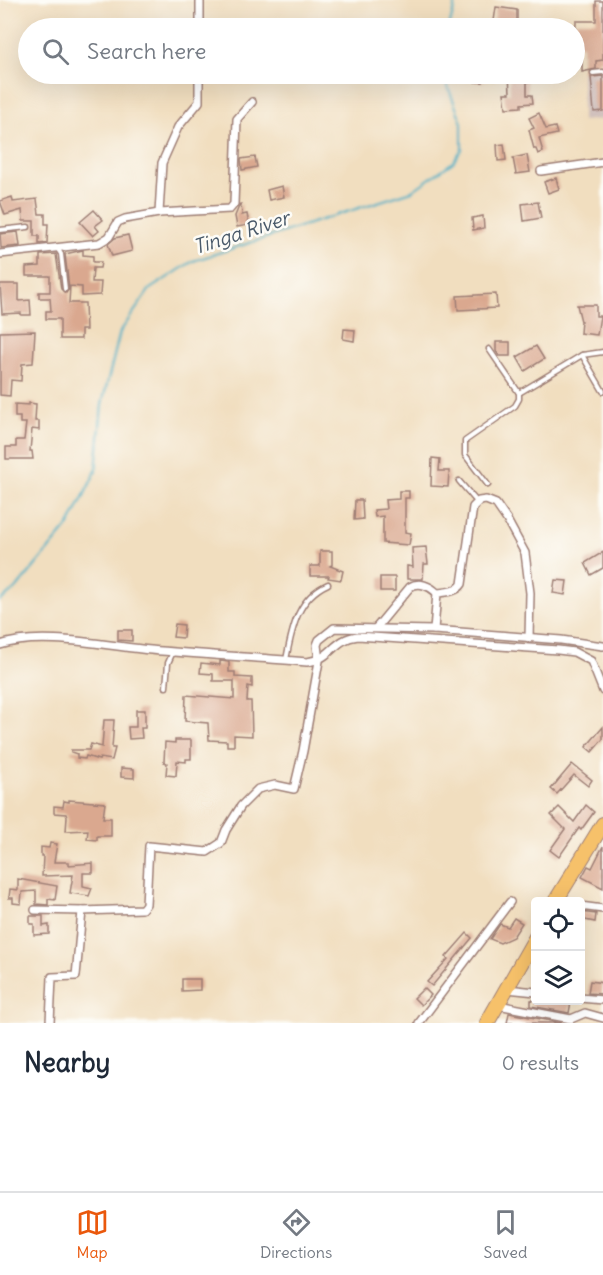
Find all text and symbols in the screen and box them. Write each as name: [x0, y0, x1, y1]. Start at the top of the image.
search box: [18, 18, 585, 84]
icon: search: [39, 35, 72, 68]
text: Search here: [87, 37, 206, 65]
water label: Tinga River: [190, 204, 295, 259]
map controls: [531, 897, 585, 1005]
button: locate: [531, 897, 585, 951]
button: layers: [531, 951, 585, 1005]
text: Nearby: [24, 1046, 110, 1079]
text: 0 results: [502, 1050, 579, 1075]
tab: Map: [76, 1206, 109, 1262]
tab: Directions: [260, 1206, 332, 1262]
tab: Saved: [484, 1206, 527, 1262]

